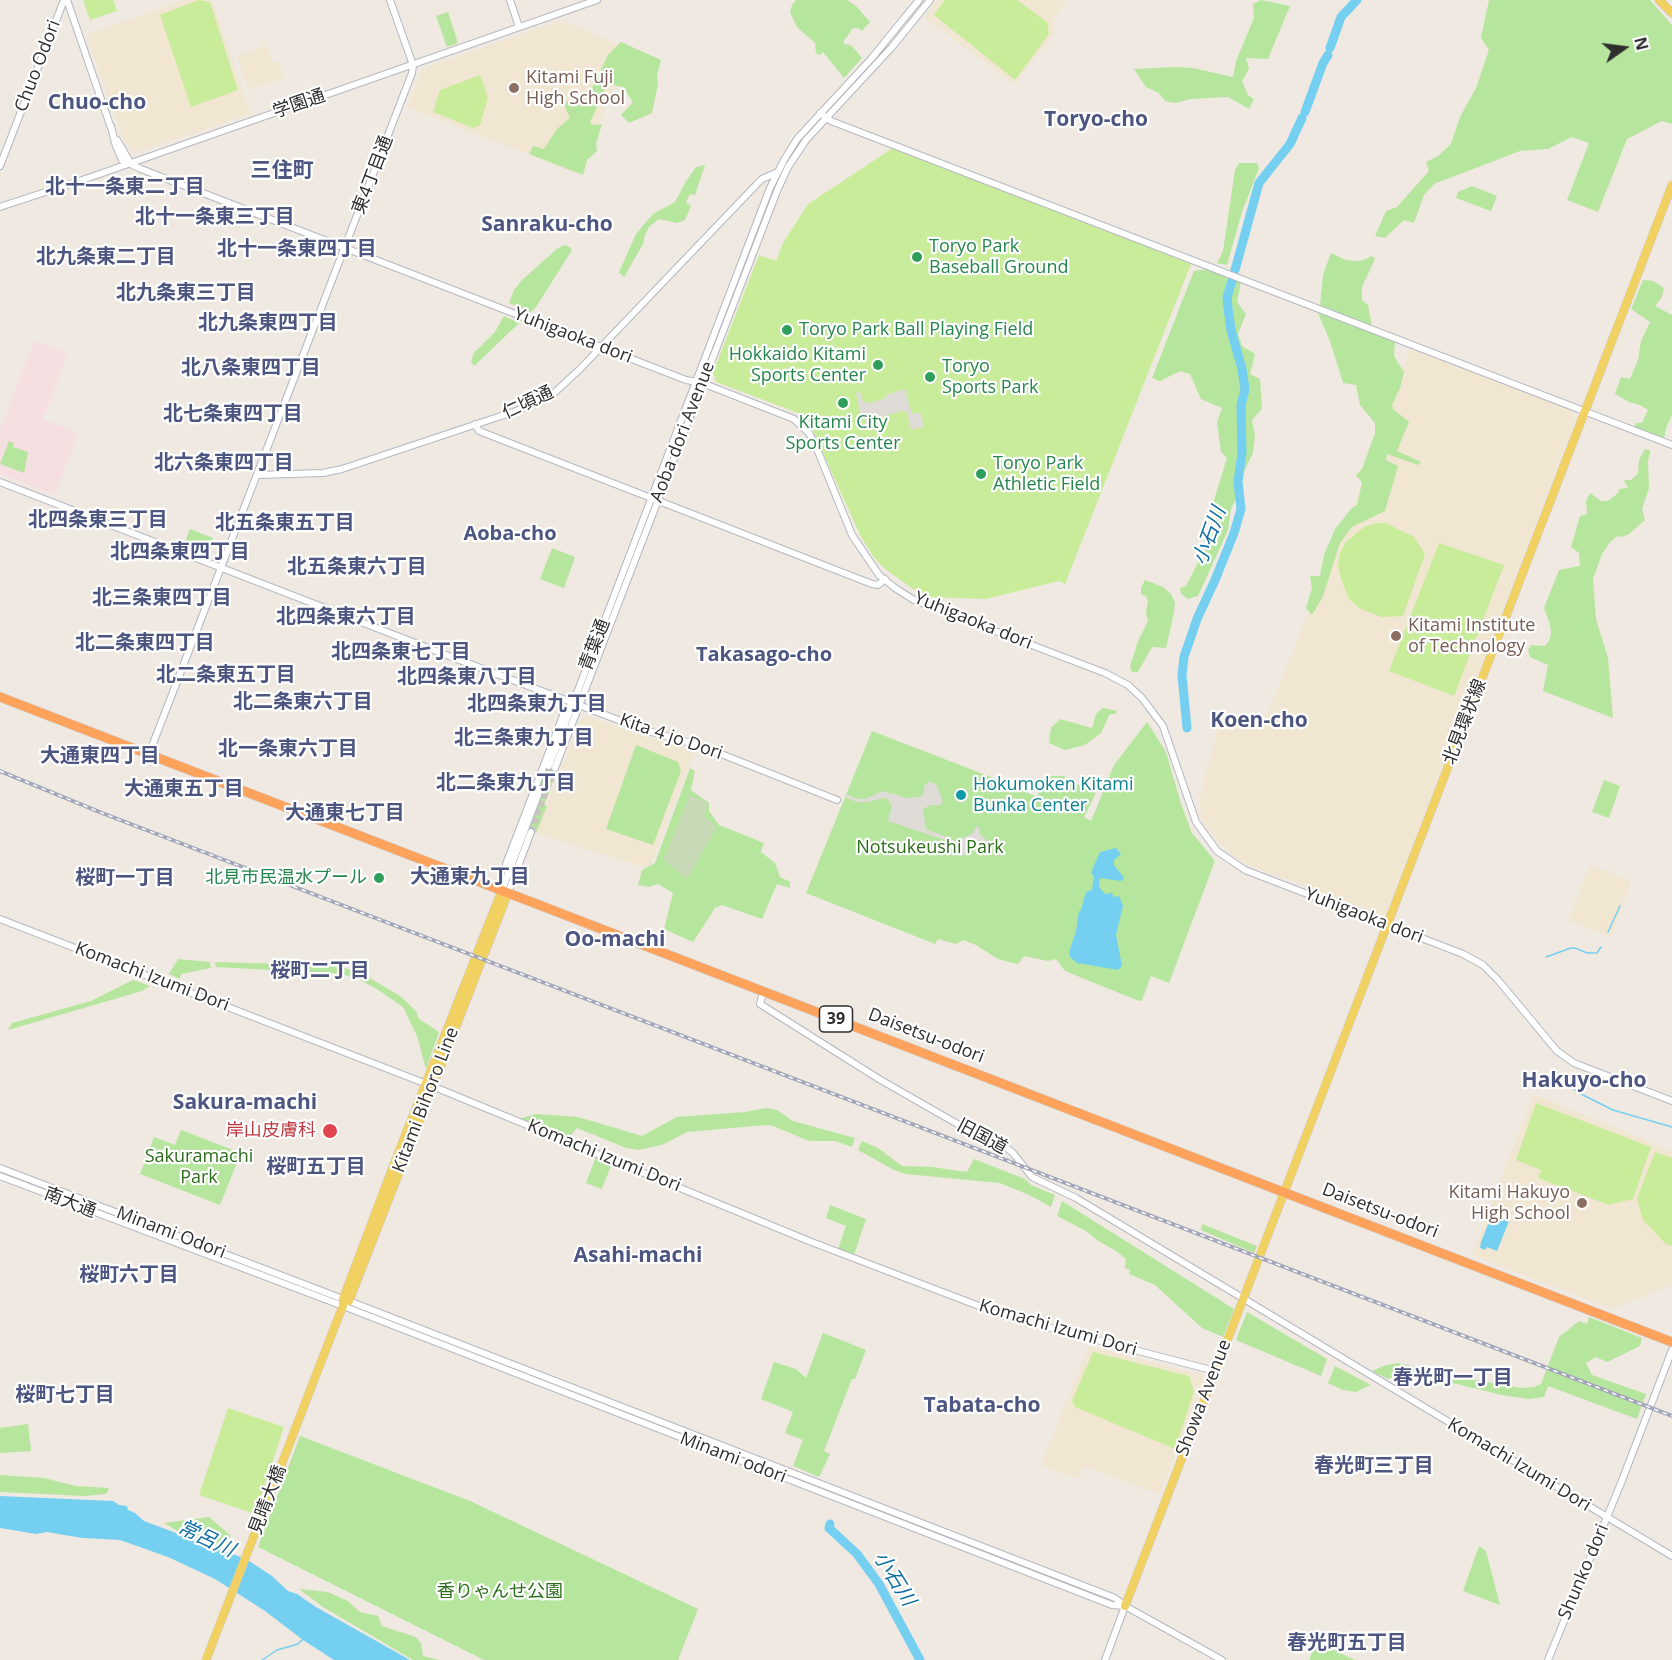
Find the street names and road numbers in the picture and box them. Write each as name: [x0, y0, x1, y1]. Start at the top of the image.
street label: Chuo Odori: [11, 17, 65, 115]
street label: 学園通: [270, 85, 328, 123]
street label: 東4丁目通: [348, 133, 398, 217]
street label: Yuhigaoka dori: [511, 303, 635, 369]
street label: Aoba dori Avenue: [646, 359, 720, 505]
street label: 仁頃通: [499, 382, 557, 424]
street label: Yuhigaoka dori: [911, 588, 1035, 654]
street label: 青葉通: [575, 616, 615, 674]
street label: 北見環状線: [1439, 676, 1491, 768]
street label: Kita 4 jo Dori: [617, 709, 725, 765]
street label: Yuhigaoka dori: [1302, 883, 1426, 949]
street label: Komachi Izumi Dori: [72, 938, 232, 1016]
street label: Daisetsu-odori: [865, 1004, 987, 1068]
road number: 39: [820, 1006, 852, 1032]
street label: Kitami Bihoro Line: [388, 1024, 464, 1176]
street label: Komachi Izumi Dori: [524, 1115, 684, 1197]
street label: 旧国道: [953, 1115, 1011, 1159]
street label: Daisetsu-odori: [1319, 1179, 1441, 1243]
street label: 南大通: [41, 1183, 99, 1223]
street label: Minami Odori: [113, 1202, 229, 1264]
street label: Komachi Izumi Dori: [976, 1295, 1140, 1361]
street label: Showa Avenue: [1172, 1337, 1236, 1459]
street label: Komachi Izumi Dori: [1443, 1414, 1595, 1516]
street label: Minami odori: [677, 1428, 789, 1488]
street label: 見晴大橋: [245, 1463, 291, 1537]
street label: Shunko dori: [1554, 1521, 1614, 1623]

